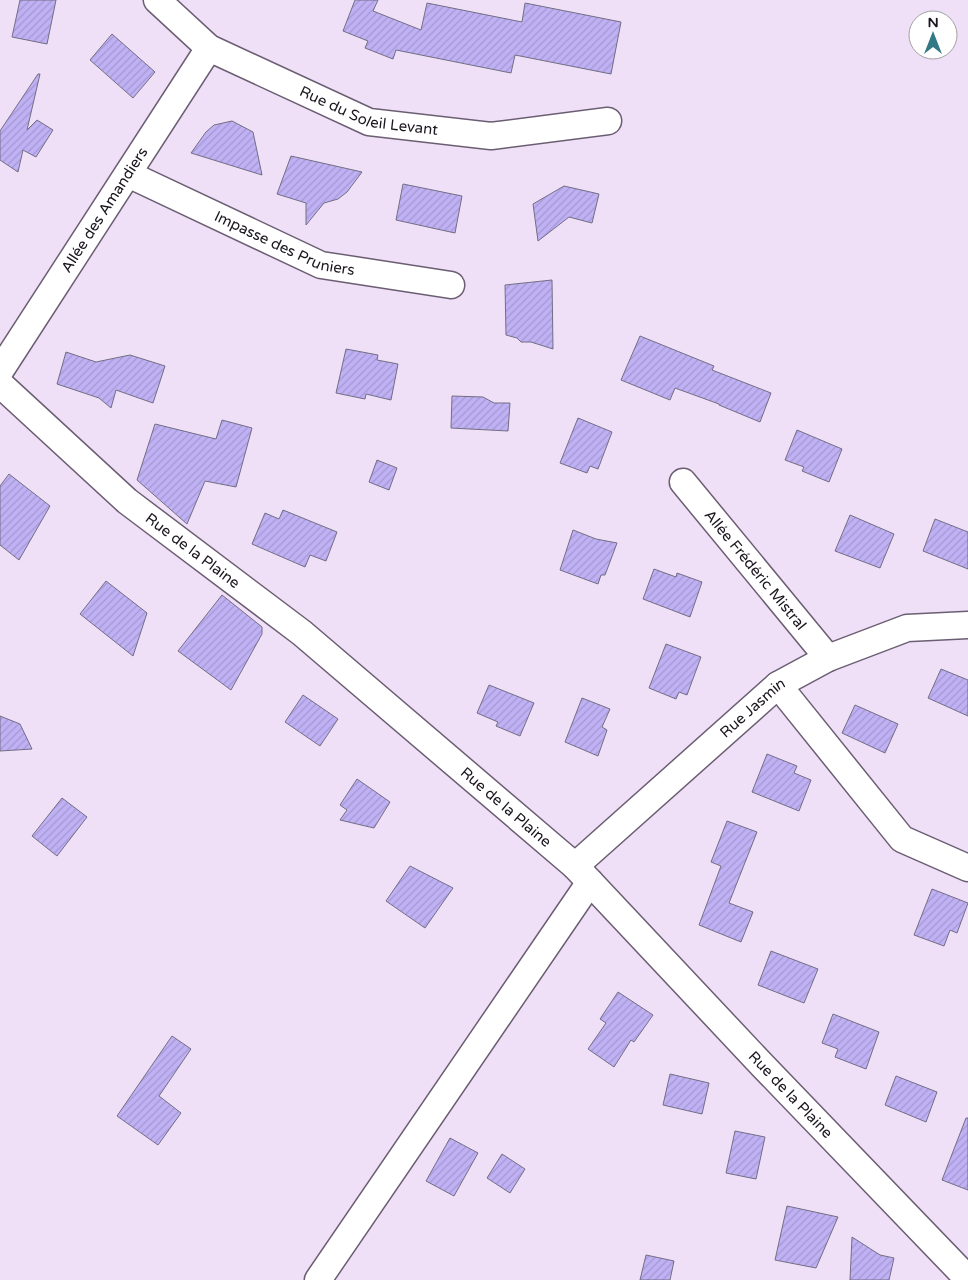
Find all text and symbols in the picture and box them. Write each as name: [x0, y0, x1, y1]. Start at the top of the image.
north arrow: [908, 10, 958, 60]
text: N: [927, 14, 939, 31]
street label: Rue du Soleil Levant: [297, 82, 439, 139]
street label: Allée des Amandiers: [57, 144, 151, 276]
street label: Impasse des Pruniers: [211, 207, 356, 279]
street label: Allée Frédéric Mistral: [701, 506, 810, 634]
street label: Rue de la Plaine: [142, 509, 244, 592]
street label: Rue Jasmin: [716, 674, 788, 741]
street label: Rue de la Plaine: [457, 763, 555, 851]
street label: Rue de la Plaine: [745, 1047, 836, 1142]

